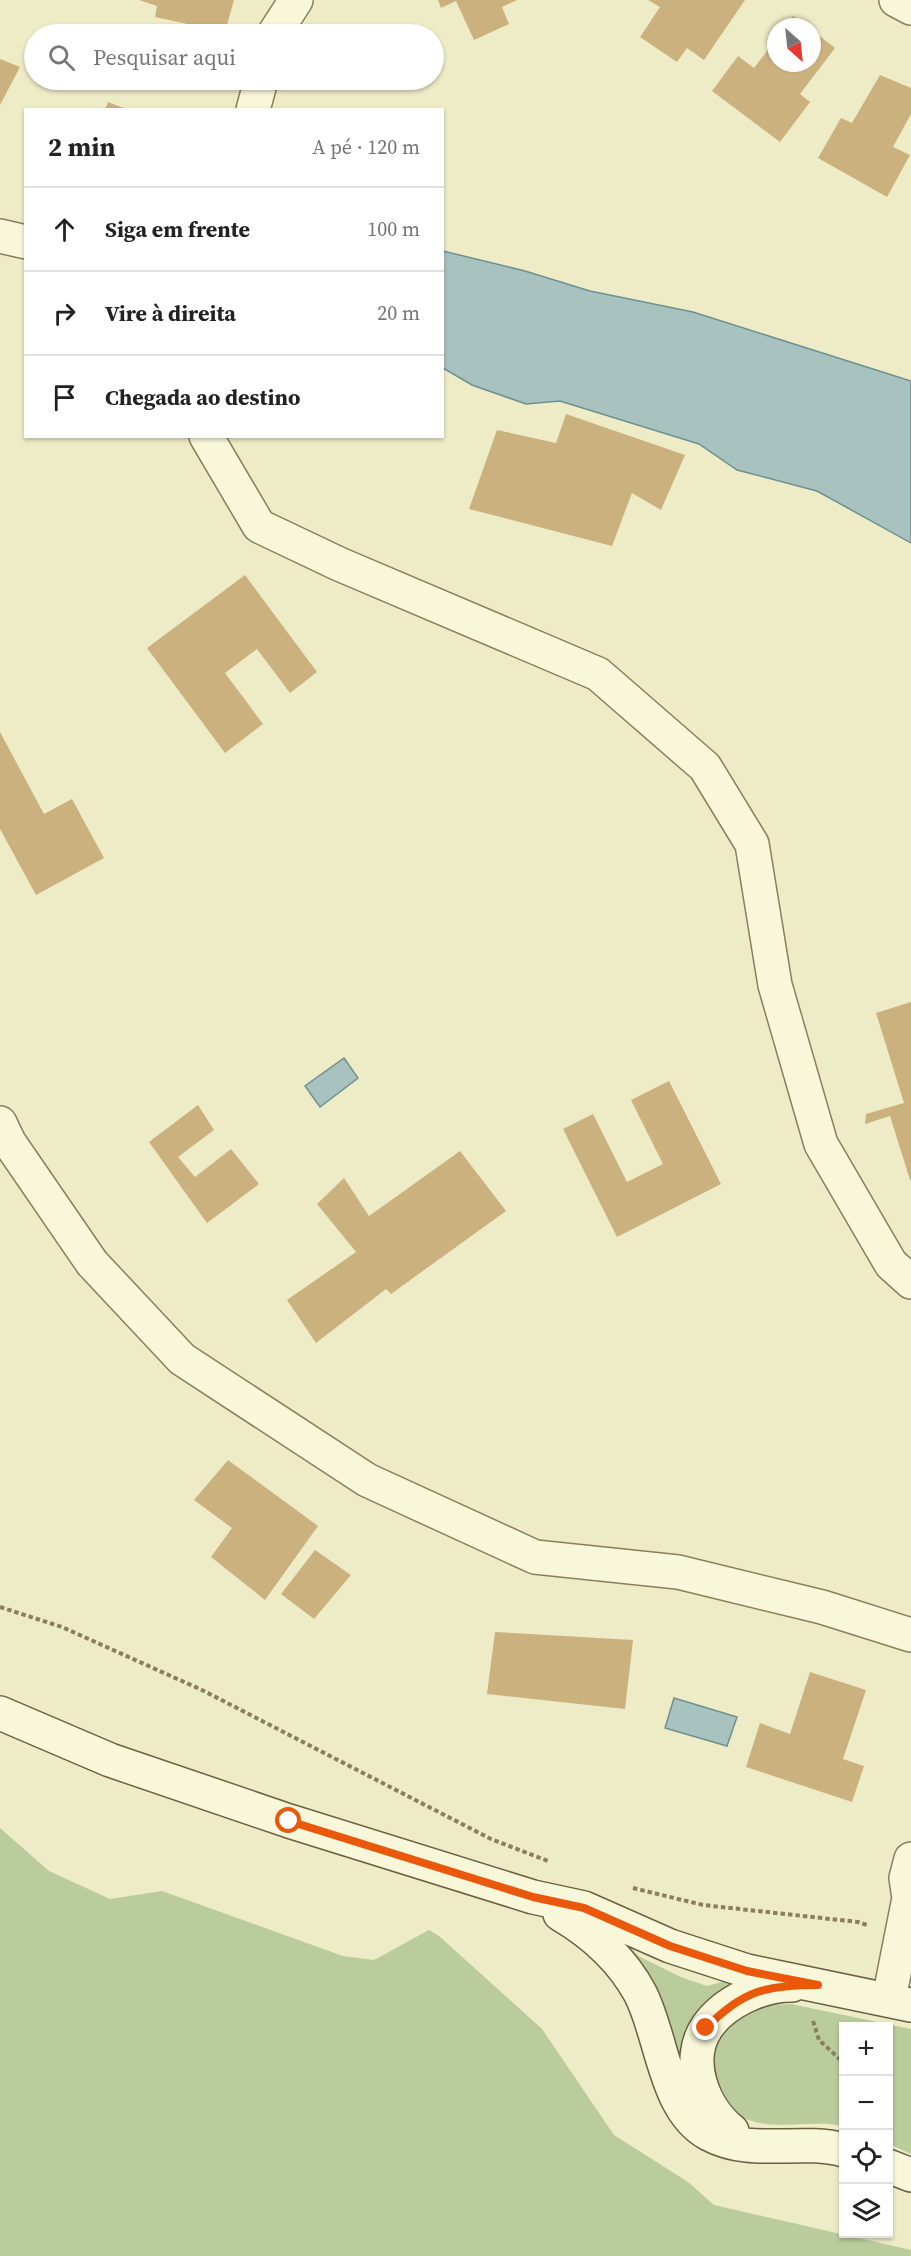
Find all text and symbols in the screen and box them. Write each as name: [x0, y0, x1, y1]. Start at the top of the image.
north arrow: [767, 18, 821, 72]
search box: [24, 24, 444, 90]
icon: search: [45, 41, 78, 74]
text: Pesquisar aqui: [93, 42, 236, 72]
text: 2 min: [48, 129, 115, 165]
text: A pé · 120 m: [312, 133, 420, 161]
icon: ahead: [48, 213, 81, 246]
text: Siga em frente: [105, 214, 250, 244]
text: 100 m: [367, 215, 420, 243]
icon: right: [48, 297, 81, 330]
text: Vire à direita: [105, 298, 236, 328]
text: 20 m: [377, 299, 420, 327]
icon: arrive: [48, 381, 81, 414]
text: Chegada ao destino: [105, 382, 300, 412]
route start: [275, 1807, 301, 1833]
route end: [692, 2014, 718, 2040]
map controls: [839, 2022, 893, 2238]
button: +: [839, 2022, 893, 2076]
button: −: [839, 2076, 893, 2130]
button: locate: [839, 2130, 893, 2184]
button: layers: [839, 2184, 893, 2238]

